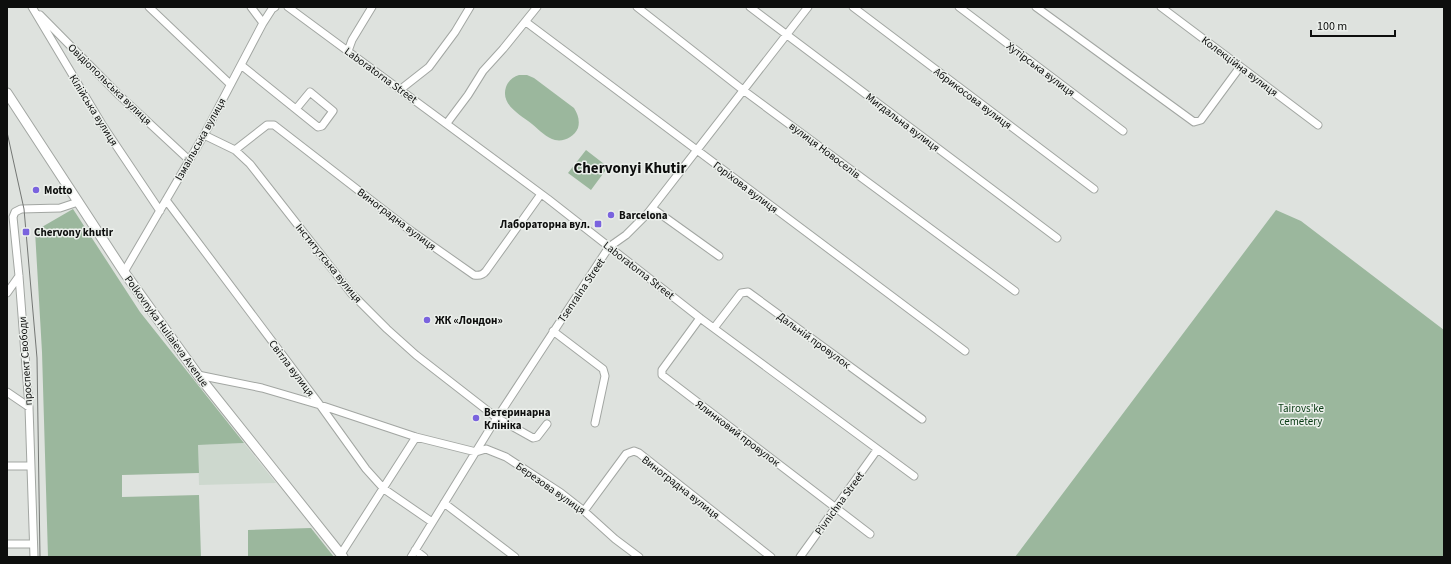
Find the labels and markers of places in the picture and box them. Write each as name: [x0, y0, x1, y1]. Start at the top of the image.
place label: Motto: [44, 183, 72, 198]
marker: Motto: [31, 185, 41, 195]
place label: Barcelona: [619, 208, 668, 223]
marker: Barcelona: [606, 210, 616, 220]
place label: Лабораторна вул.: [499, 217, 590, 232]
marker: Лабораторна вул.: [593, 219, 603, 229]
place label: Chervony khutir: [34, 225, 114, 240]
marker: Chervony khutir: [21, 227, 31, 237]
place label: ЖК «Лондон»: [435, 313, 503, 328]
marker: ЖК «Лондон»: [422, 315, 432, 325]
place label: Ветеринарна Клініка: [484, 405, 551, 433]
marker: Ветеринарна Клініка: [471, 413, 481, 423]

